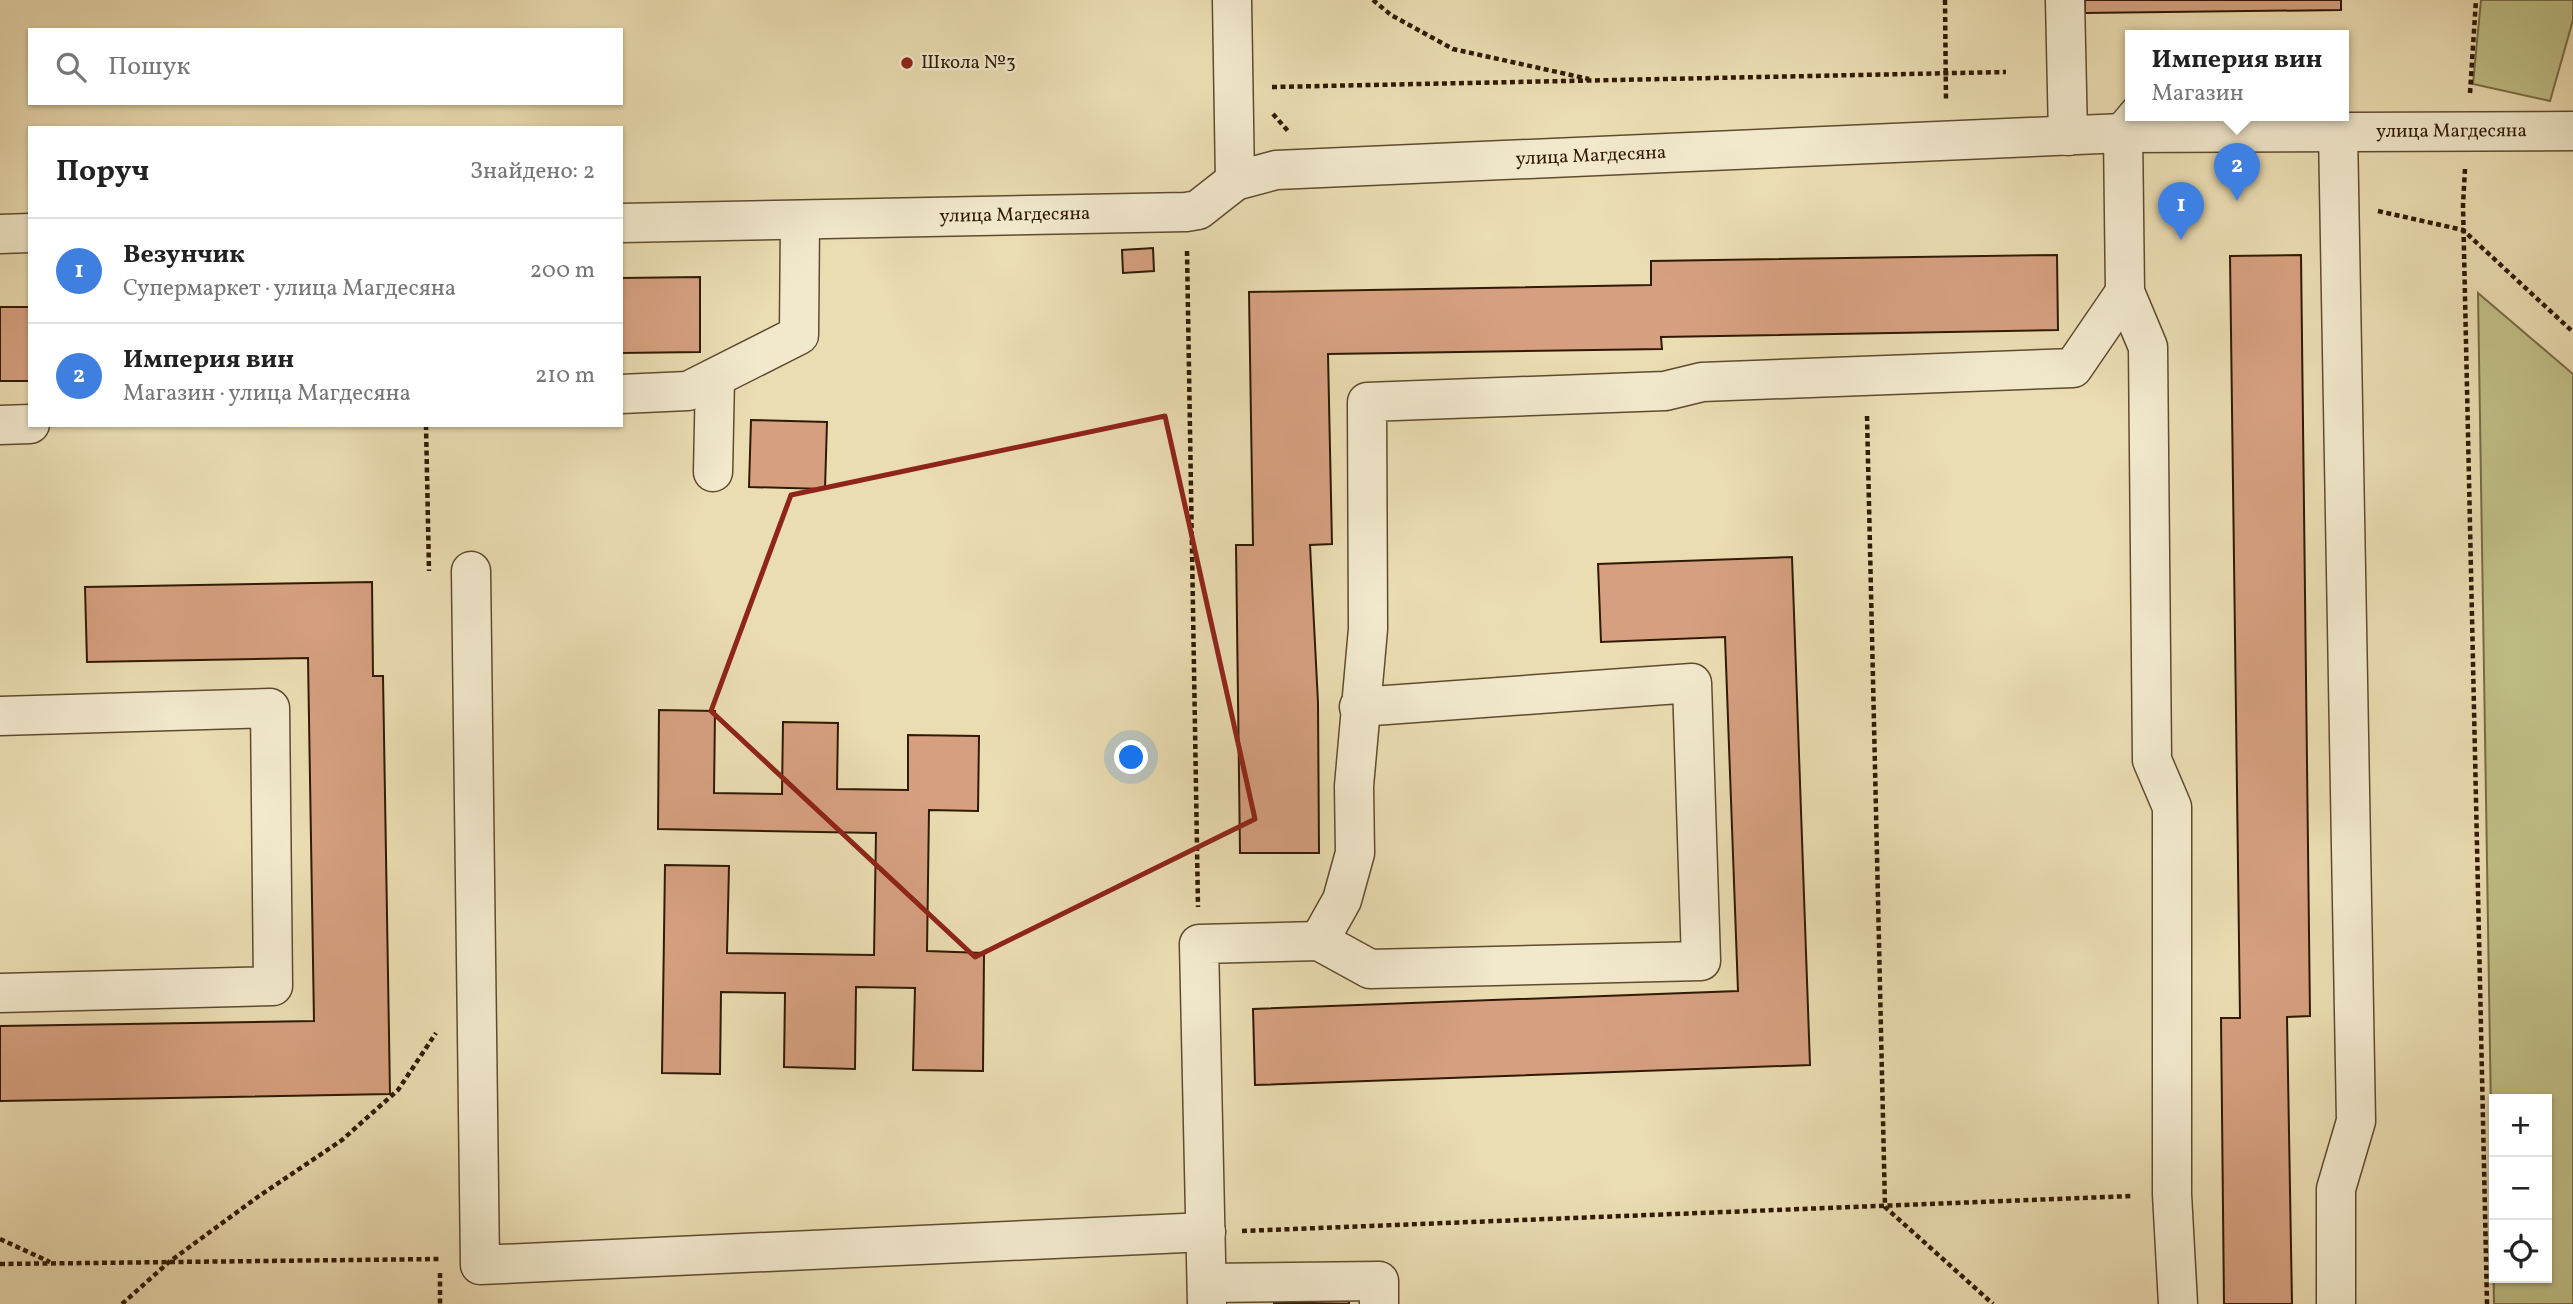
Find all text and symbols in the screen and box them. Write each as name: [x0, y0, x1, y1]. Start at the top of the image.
search box: [28, 28, 623, 105]
popup: [2125, 30, 2349, 121]
text: Империя вин: [2151, 42, 2323, 78]
icon: search: [52, 48, 90, 86]
text: Пошук: [108, 49, 190, 85]
place label: Школа №3: [921, 50, 1016, 76]
marker: Школа №3: [899, 55, 915, 71]
text: Магазин: [2151, 78, 2244, 110]
street label: улица Магдесяна: [2376, 118, 2527, 145]
street label: улица Магдесяна: [1515, 140, 1667, 173]
pin: 2: [2214, 143, 2260, 201]
text: Поруч: [56, 151, 149, 193]
text: Знайдено: 2: [470, 156, 595, 188]
pin: 1: [2158, 182, 2204, 240]
street label: улица Магдесяна: [939, 201, 1091, 230]
text: Везунчик: [123, 237, 245, 273]
text: 1: [74, 255, 84, 287]
text: 200 m: [530, 255, 595, 287]
text: Супермаркет · улица Магдесяна: [123, 273, 456, 305]
text: Империя вин: [123, 342, 294, 378]
text: 2: [73, 360, 85, 392]
text: 210 m: [535, 360, 595, 392]
text: Магазин · улица Магдесяна: [123, 378, 411, 410]
your location: [1114, 740, 1148, 774]
map controls: [2489, 1094, 2552, 1283]
button: +: [2489, 1094, 2552, 1157]
button: −: [2489, 1157, 2552, 1220]
button: locate: [2489, 1220, 2552, 1283]

